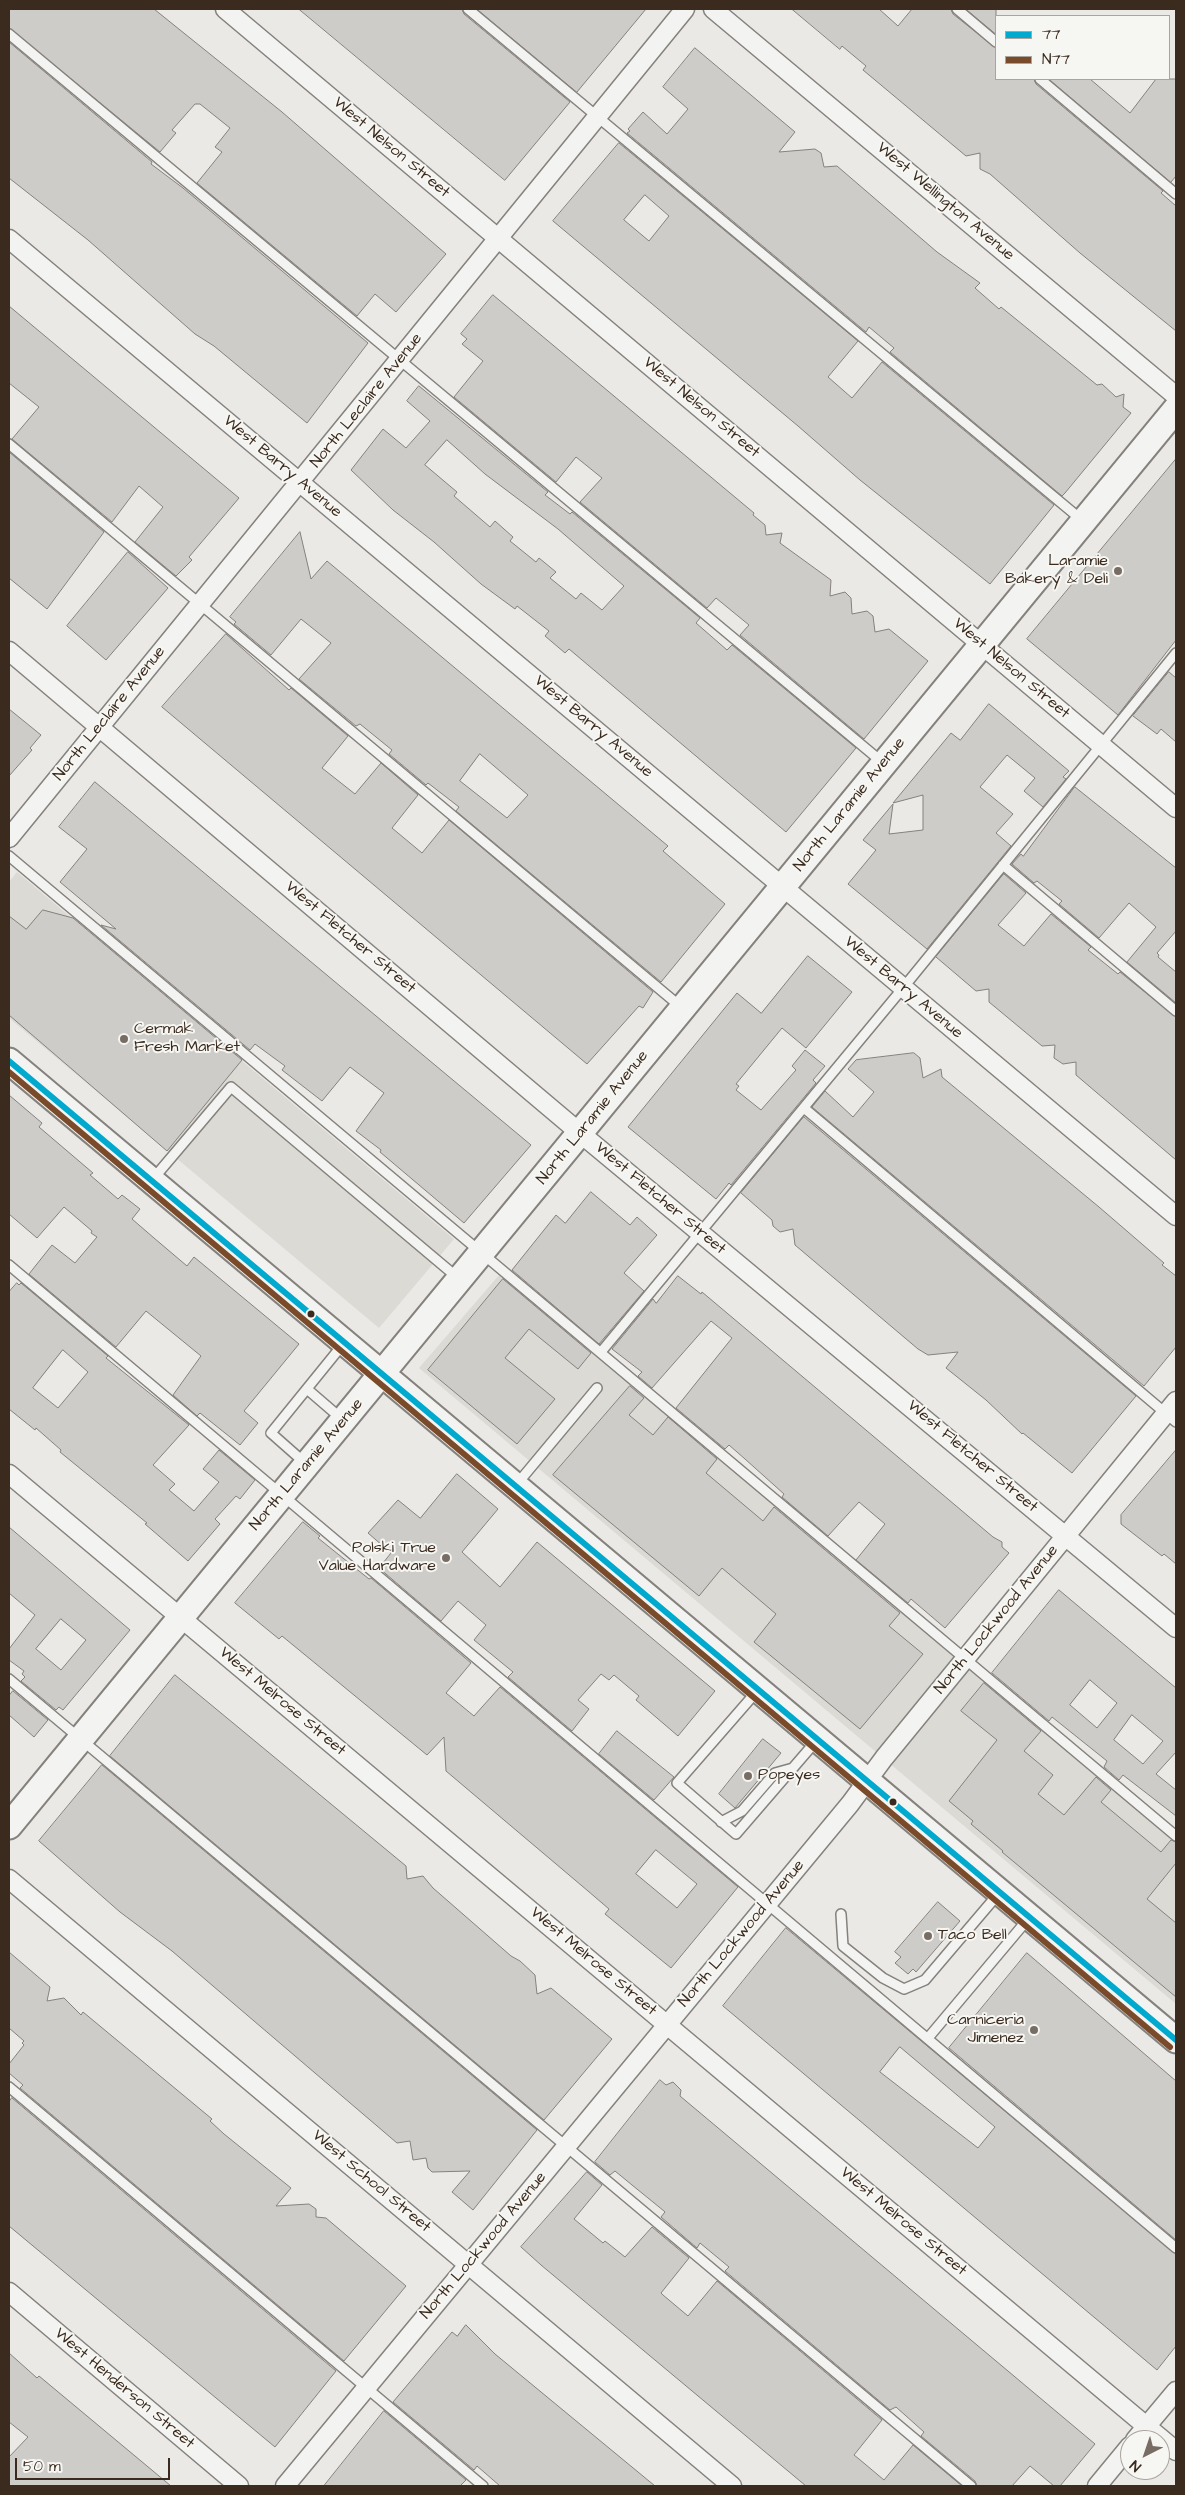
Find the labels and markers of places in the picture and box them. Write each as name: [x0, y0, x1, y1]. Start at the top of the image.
place label: Laramie Bakery & Deli: [1005, 552, 1108, 590]
marker: Laramie Bakery & Deli: [1112, 565, 1124, 577]
place label: Cermak Fresh Market: [134, 1020, 240, 1058]
marker: Cermak Fresh Market: [118, 1033, 130, 1045]
unlabelled marker: [306, 1309, 316, 1319]
place label: Polski True Value Hardware: [319, 1539, 436, 1577]
marker: Polski True Value Hardware: [440, 1552, 452, 1564]
place label: Popeyes: [758, 1766, 820, 1786]
marker: Popeyes: [742, 1770, 754, 1782]
unlabelled marker: [888, 1797, 898, 1807]
place label: Taco Bell: [938, 1926, 1007, 1946]
marker: Taco Bell: [922, 1930, 934, 1942]
place label: Carniceria Jimenez: [947, 2011, 1024, 2049]
marker: Carniceria Jimenez: [1028, 2024, 1040, 2036]

